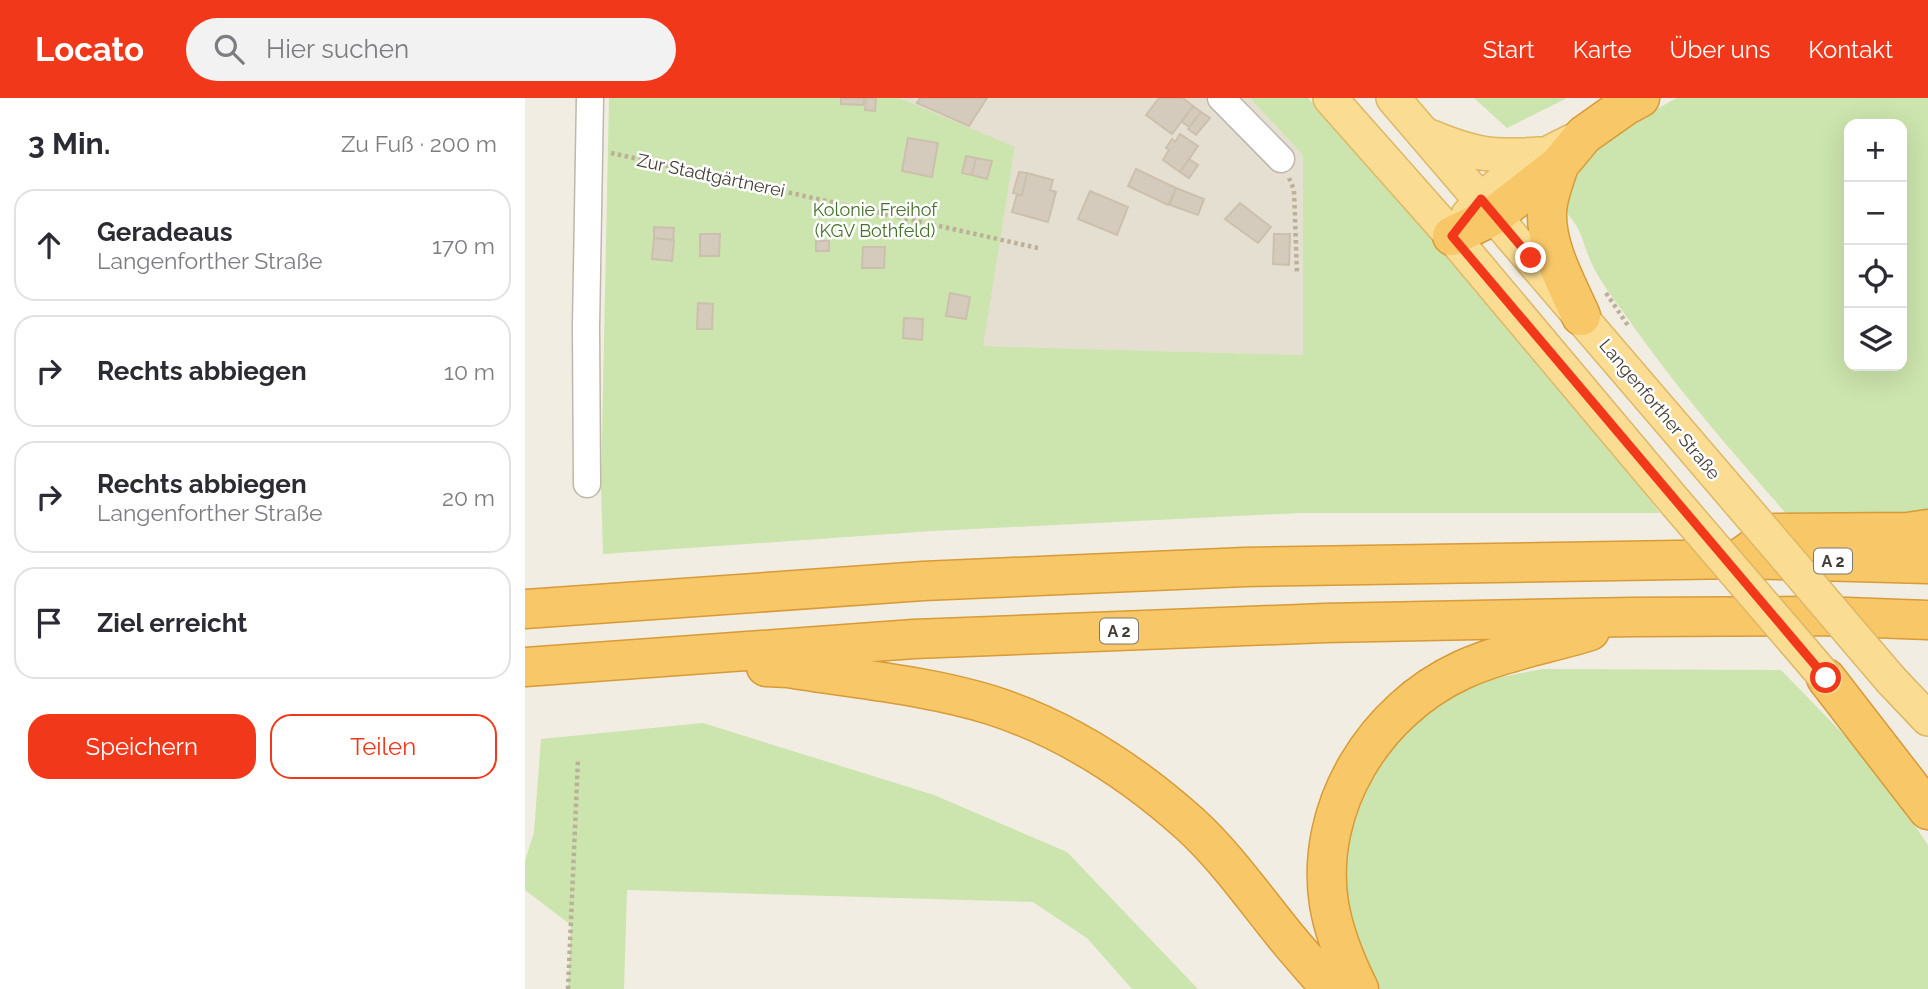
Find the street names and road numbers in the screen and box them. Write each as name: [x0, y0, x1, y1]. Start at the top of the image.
street label: Zur Stadtgärtnerei: [635, 149, 787, 201]
street label: Langenforther Straße: [1595, 335, 1725, 484]
road number: A 2: [1814, 548, 1852, 574]
road number: A 2: [1100, 618, 1138, 644]

